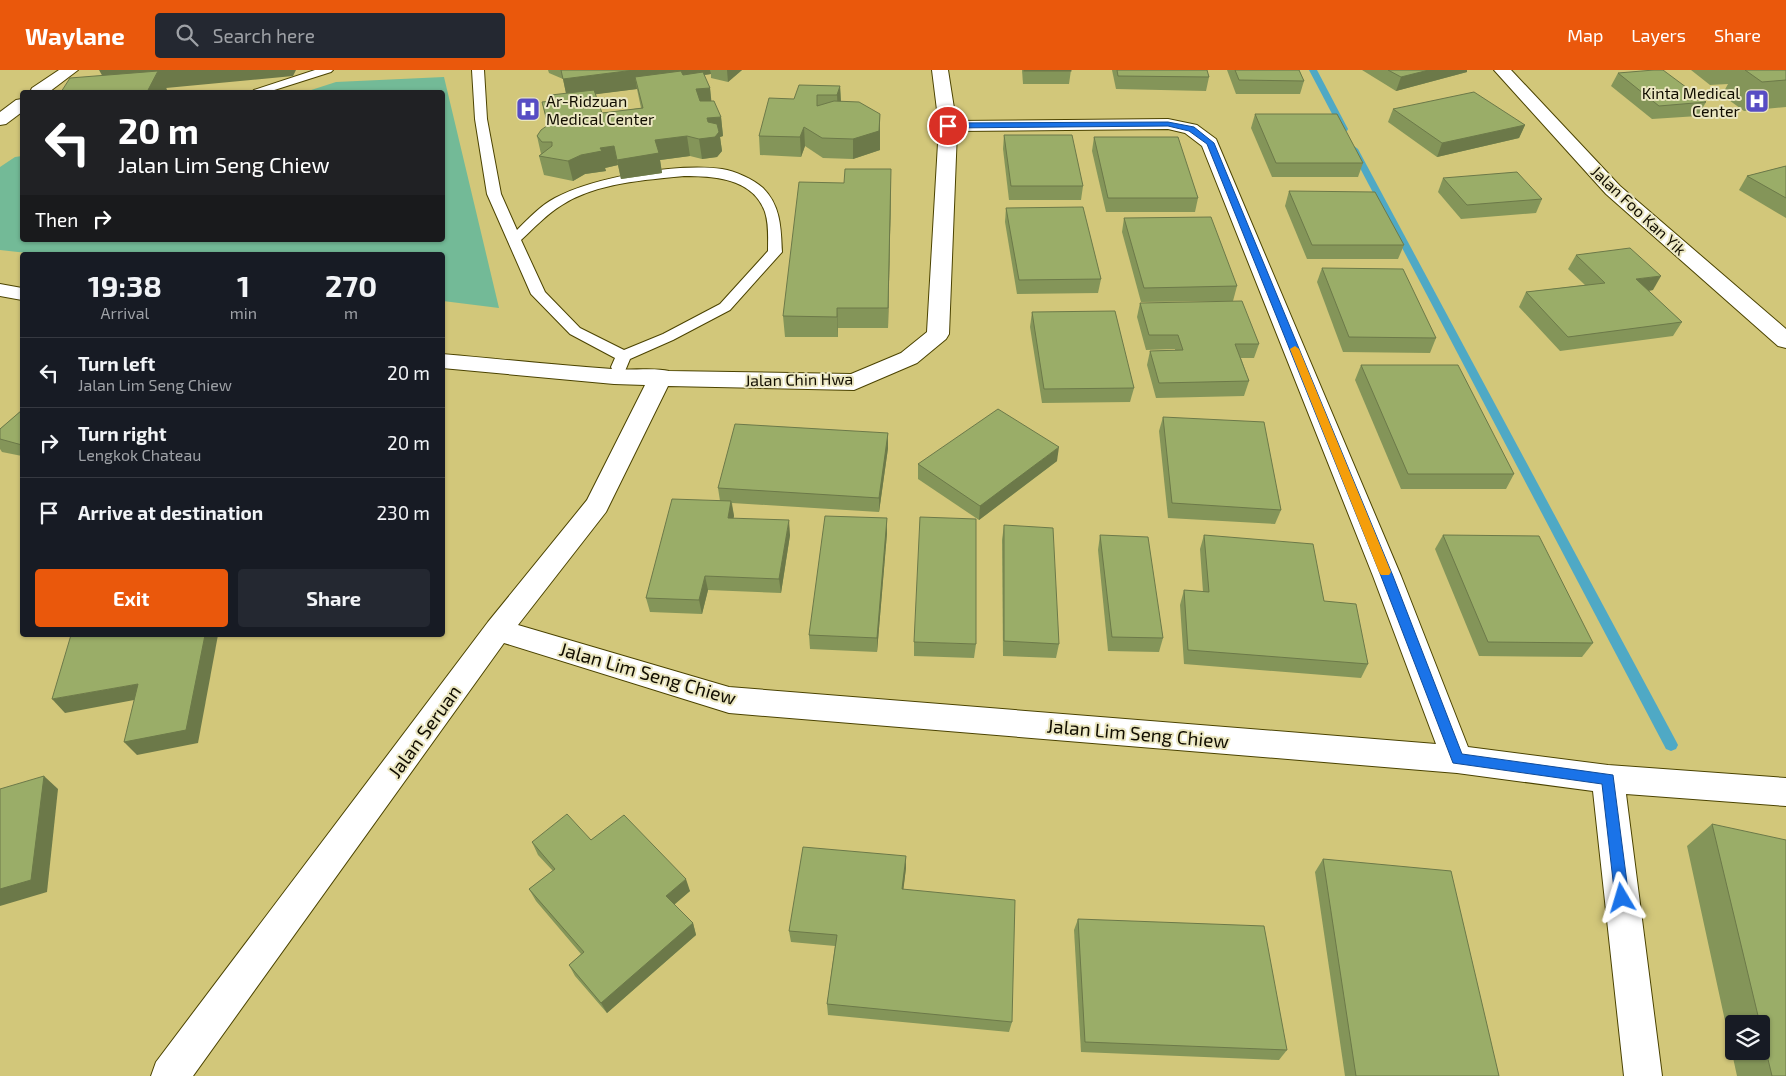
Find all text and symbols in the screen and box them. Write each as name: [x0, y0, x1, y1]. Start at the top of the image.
search box: [155, 13, 505, 58]
text: Waylane: [25, 21, 125, 50]
icon: search: [173, 21, 201, 49]
text: Search here: [213, 24, 315, 47]
text: Map: [1567, 24, 1603, 46]
text: Layers: [1631, 24, 1686, 46]
text: Share: [1714, 24, 1761, 46]
place label: Kinta Medical Center: [1642, 83, 1741, 120]
hospital icon: Kinta Medical Center: [1744, 88, 1770, 114]
place label: Ar-Ridzuan Medical Center: [546, 91, 655, 128]
hospital icon: Ar-Ridzuan Medical Center: [515, 96, 541, 122]
pin: [927, 105, 969, 147]
text: 20 m: [118, 109, 199, 151]
icon: left: [35, 110, 100, 175]
icon: arrive: [934, 112, 962, 140]
text: Jalan Lim Seng Chiew: [118, 151, 330, 177]
street label: Jalan Foo Kan Yik: [1588, 161, 1690, 259]
icon: right: [88, 205, 116, 233]
text: Then: [35, 208, 78, 231]
text: 19:38: [88, 267, 162, 303]
text: 1: [237, 267, 250, 303]
text: 270: [325, 267, 377, 303]
text: Arrival: [101, 303, 149, 322]
text: min: [230, 303, 257, 322]
text: m: [344, 303, 358, 322]
text: Turn left: [78, 352, 155, 375]
icon: left: [35, 359, 63, 387]
text: 20 m: [387, 361, 430, 384]
street label: Jalan Chin Hwa: [745, 369, 853, 389]
text: Jalan Lim Seng Chiew: [78, 375, 232, 394]
text: Turn right: [78, 422, 166, 445]
icon: right: [35, 429, 63, 457]
text: 20 m: [387, 431, 430, 454]
text: Lengkok Chateau: [78, 445, 201, 464]
icon: arrive: [35, 499, 63, 527]
text: Arrive at destination: [78, 501, 263, 524]
text: 230 m: [376, 501, 430, 524]
button: Exit: [35, 569, 228, 627]
button: Share: [238, 569, 430, 627]
street label: Jalan Lim Seng Chiew: [557, 637, 739, 709]
street label: Jalan Seruan: [383, 680, 465, 782]
street label: Jalan Lim Seng Chiew: [1046, 714, 1230, 752]
position arrow: [1595, 871, 1647, 923]
map controls: [1725, 1015, 1770, 1060]
button: layers: [1725, 1015, 1770, 1060]

